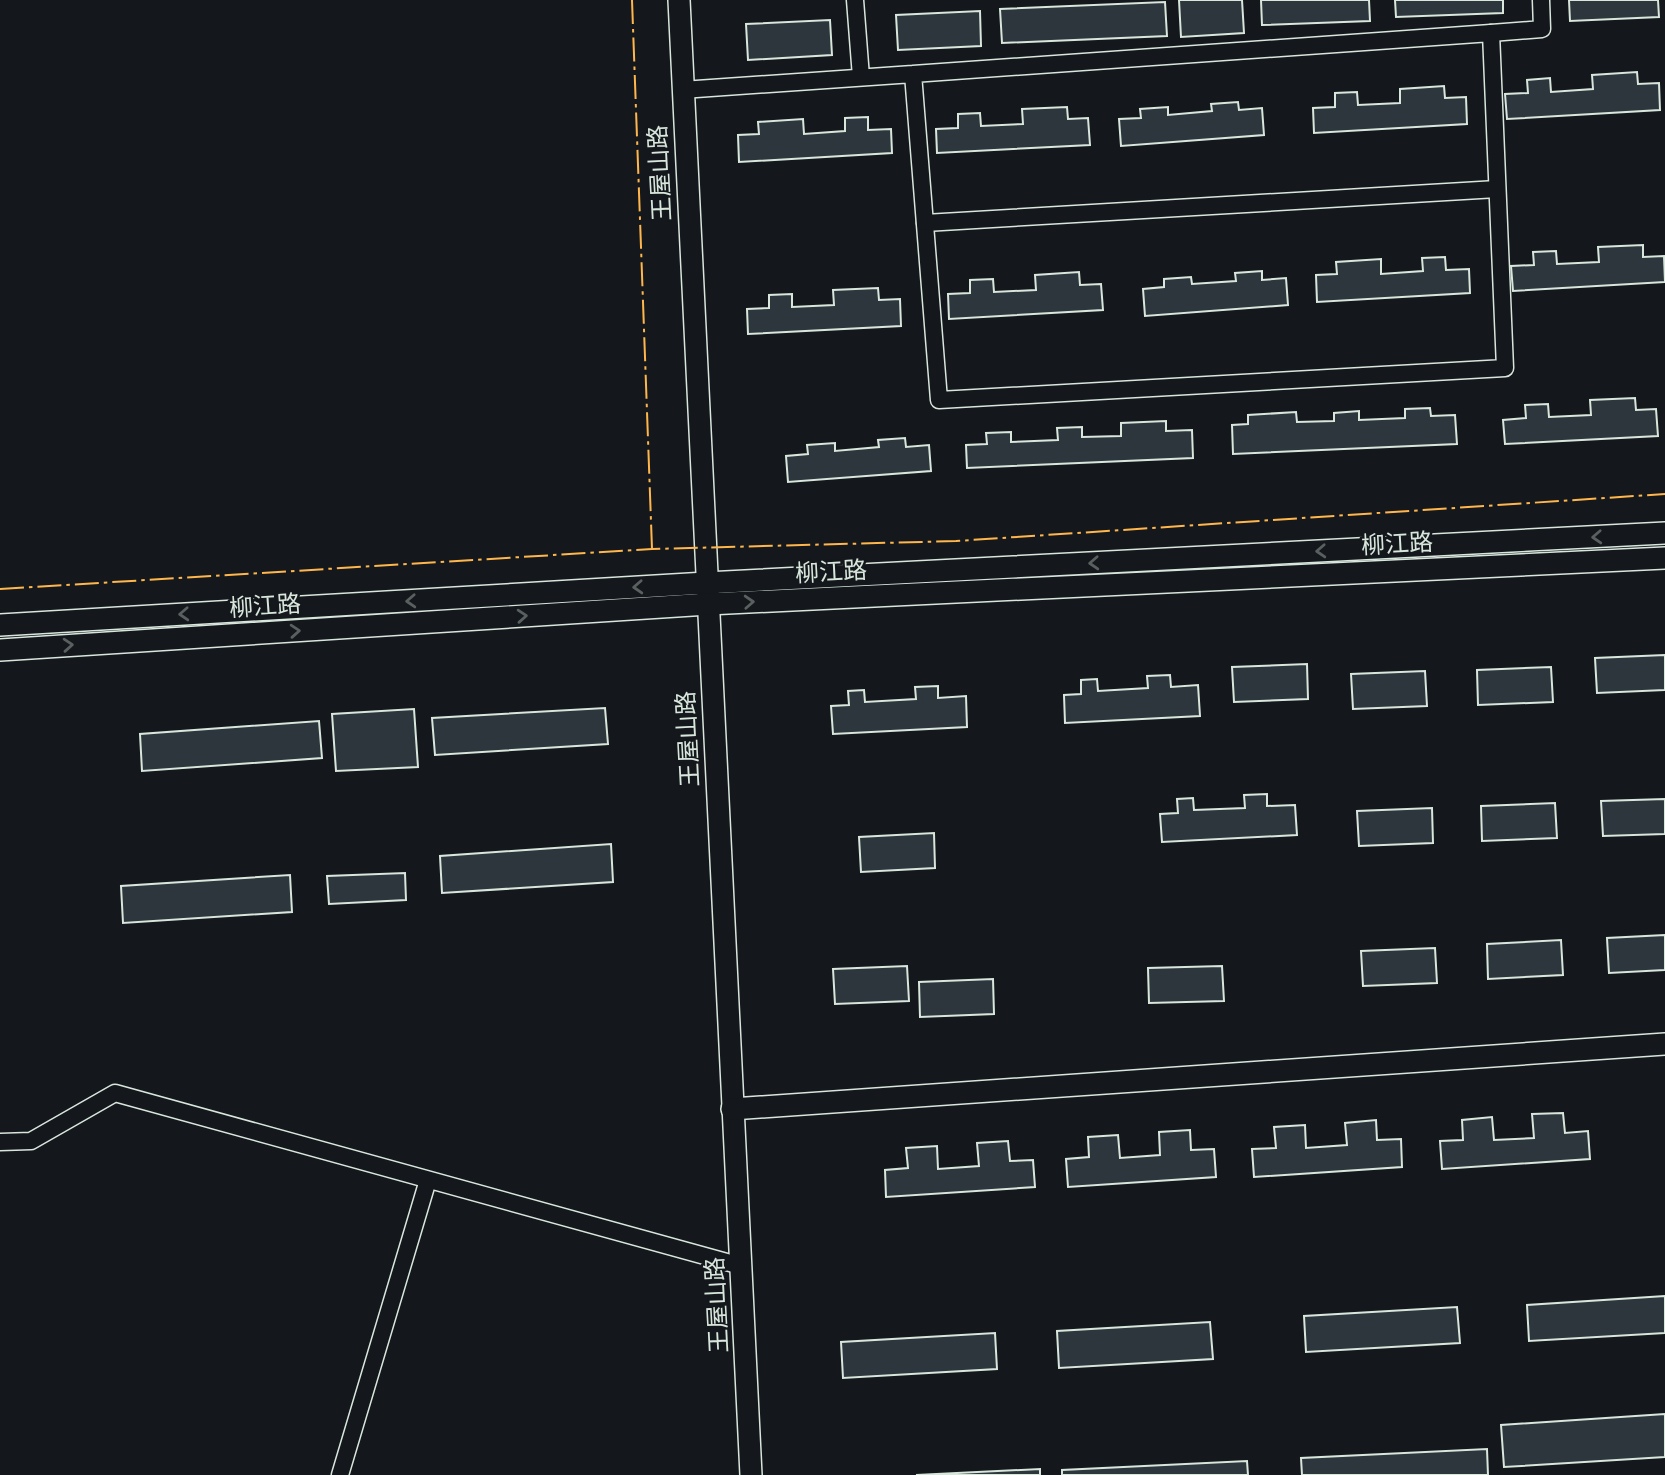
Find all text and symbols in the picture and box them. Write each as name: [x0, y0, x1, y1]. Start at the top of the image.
street label: 王屋山路: [641, 124, 678, 222]
street label: 柳江路: [1360, 525, 1434, 562]
one-way arrow: [1591, 529, 1602, 544]
one-way arrow: [1315, 543, 1326, 558]
street label: 柳江路: [794, 553, 868, 590]
one-way arrow: [1088, 555, 1099, 570]
one-way arrow: [632, 579, 643, 594]
street label: 柳江路: [228, 587, 302, 624]
one-way arrow: [405, 593, 416, 608]
one-way arrow: [744, 595, 755, 610]
one-way arrow: [178, 606, 189, 621]
one-way arrow: [517, 609, 528, 624]
one-way arrow: [290, 623, 301, 638]
one-way arrow: [63, 638, 74, 653]
street label: 王屋山路: [669, 690, 706, 788]
street label: 王屋山路: [698, 1256, 735, 1354]

